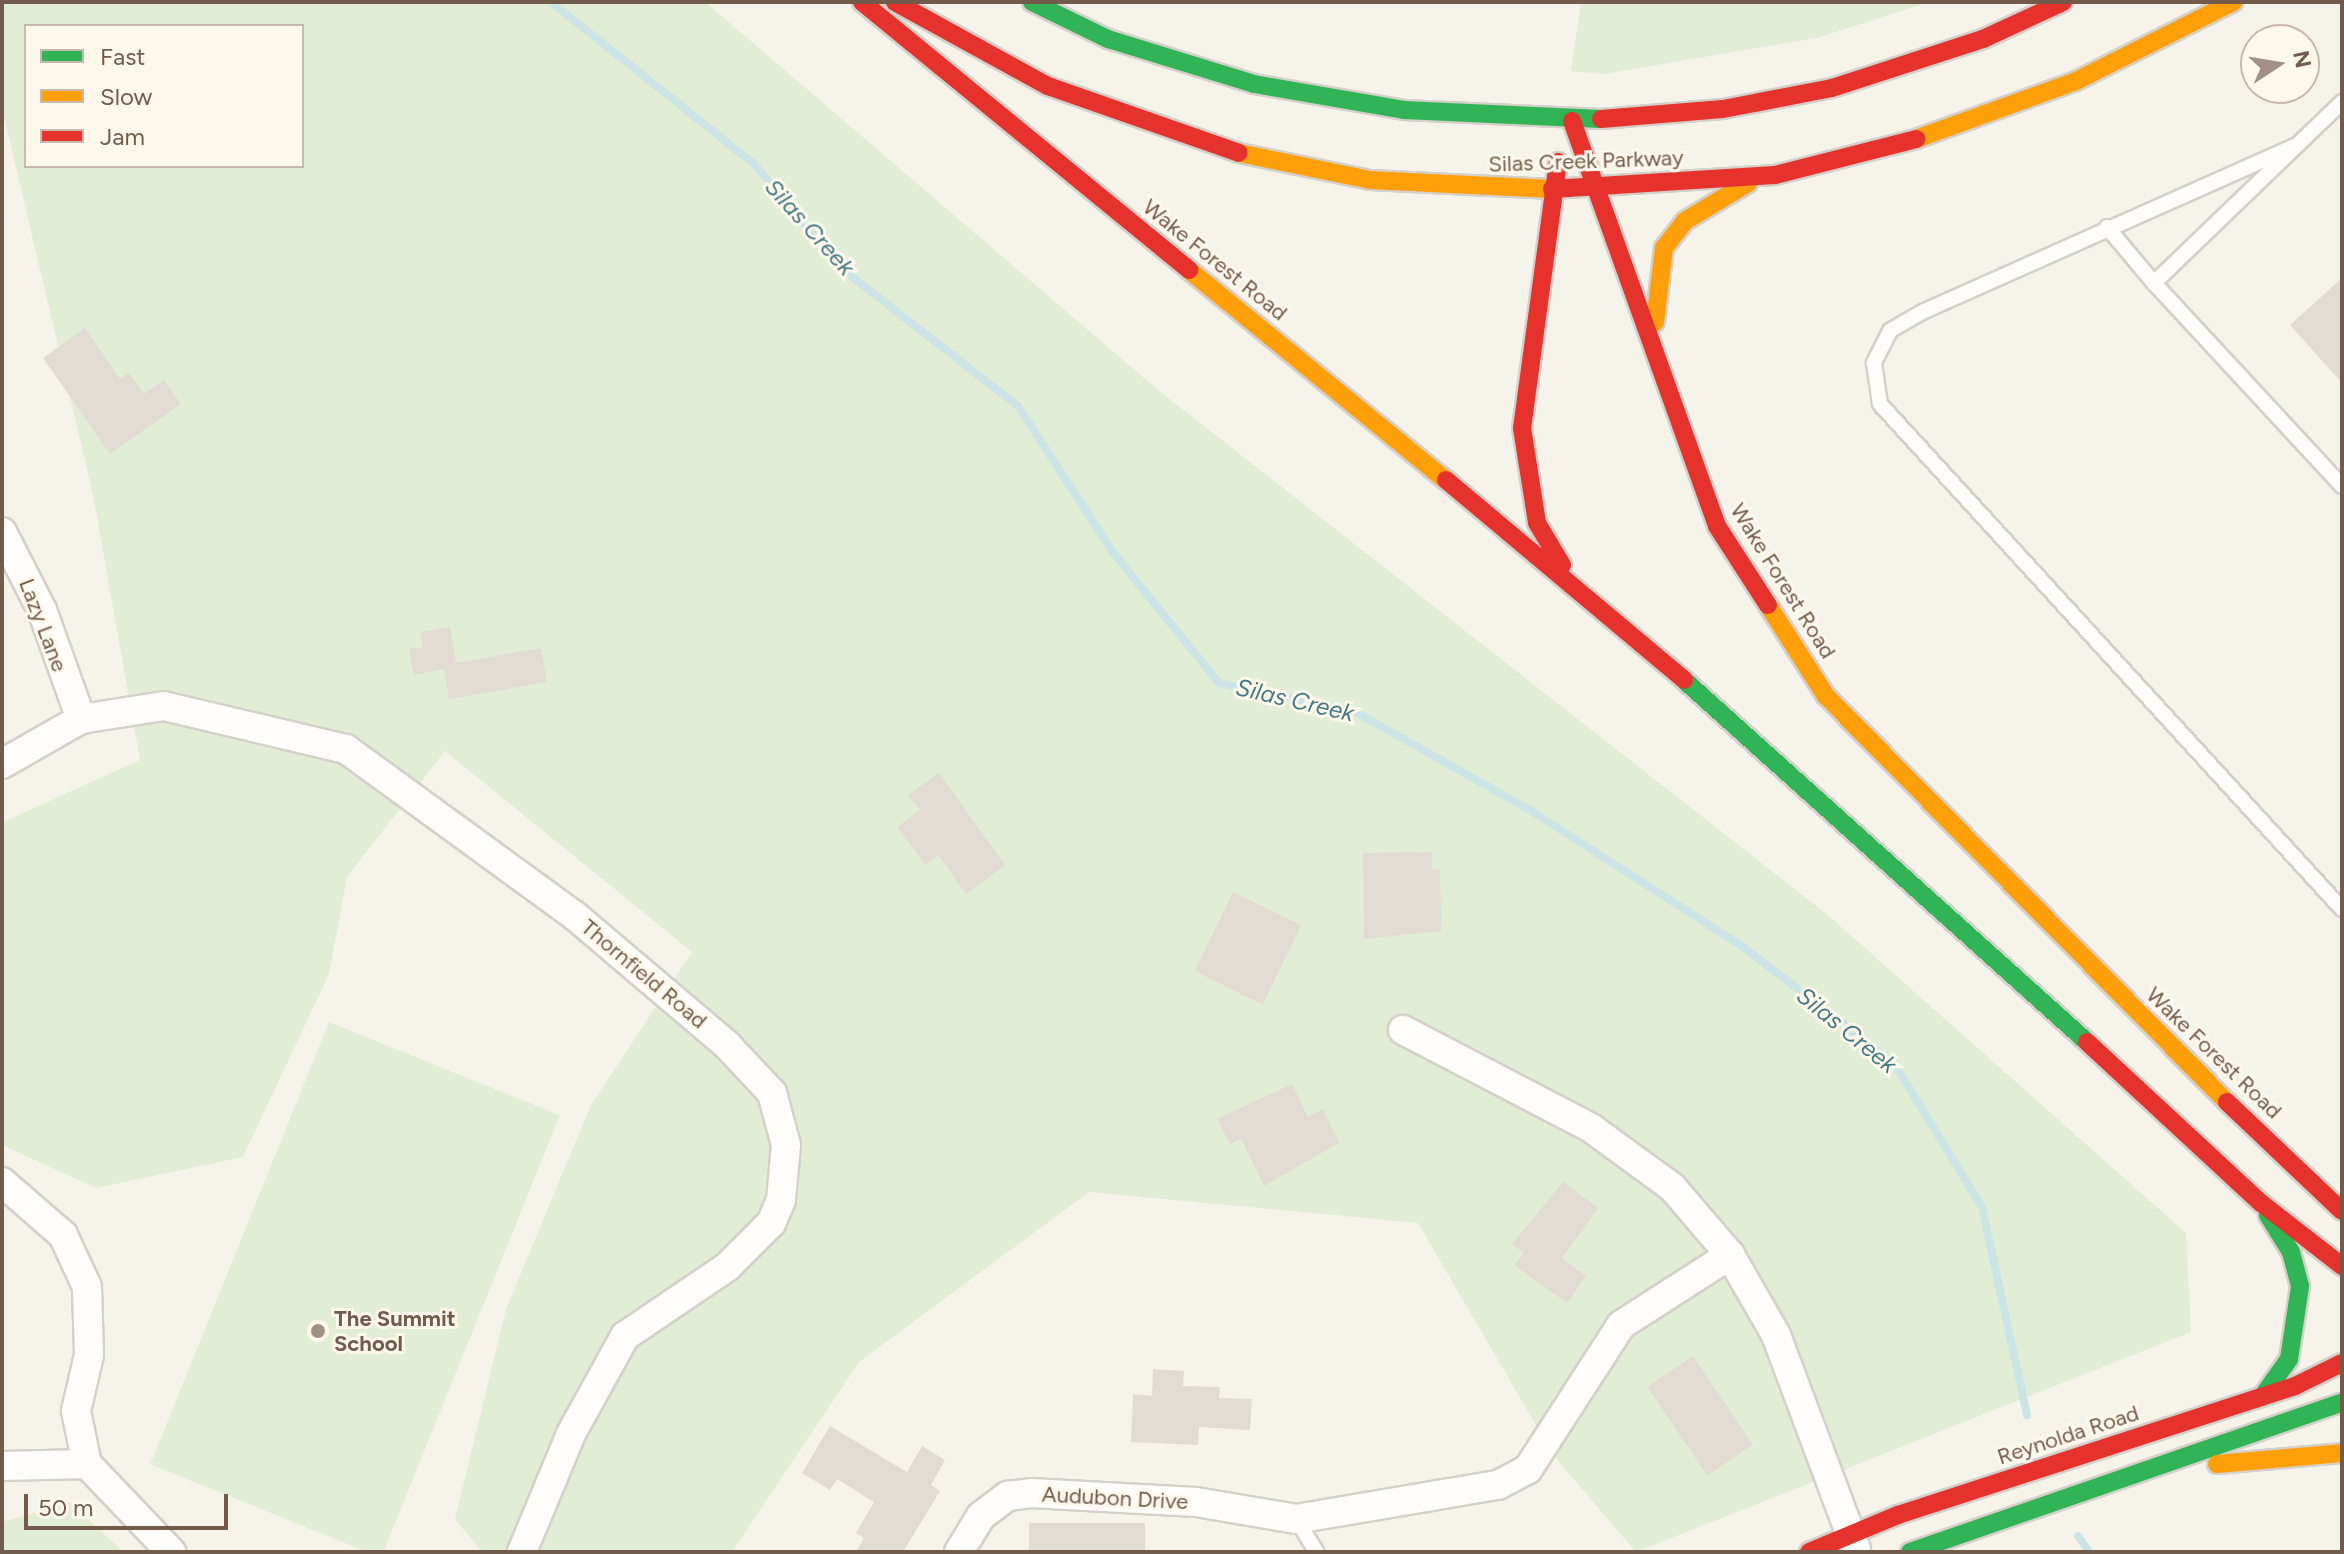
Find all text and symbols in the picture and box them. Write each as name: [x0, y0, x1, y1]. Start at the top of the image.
legend: [24, 24, 304, 168]
north arrow: [2240, 24, 2320, 104]
text: Fast: [100, 42, 145, 71]
text: N: [2287, 48, 2317, 70]
text: Slow: [100, 82, 152, 111]
text: Jam: [100, 122, 145, 151]
street label: Silas Creek Parkway: [1488, 144, 1684, 178]
water label: Silas Creek: [759, 173, 861, 281]
street label: Wake Forest Road: [1138, 194, 1292, 326]
street label: Wake Forest Road: [1725, 499, 1841, 663]
street label: Lazy Lane: [13, 575, 73, 675]
water label: Silas Creek: [1233, 672, 1357, 728]
street label: Thornfield Road: [576, 914, 712, 1034]
water label: Silas Creek: [1791, 981, 1903, 1079]
street label: Wake Forest Road: [2141, 982, 2287, 1124]
place label: The Summit School: [334, 1305, 456, 1356]
marker: The Summit School: [309, 1322, 327, 1340]
street label: Reynolda Road: [1994, 1400, 2142, 1470]
scale bar: [28, 1478, 232, 1528]
street label: Audubon Drive: [1041, 1481, 1189, 1515]
text: 50 m: [38, 1493, 94, 1522]

